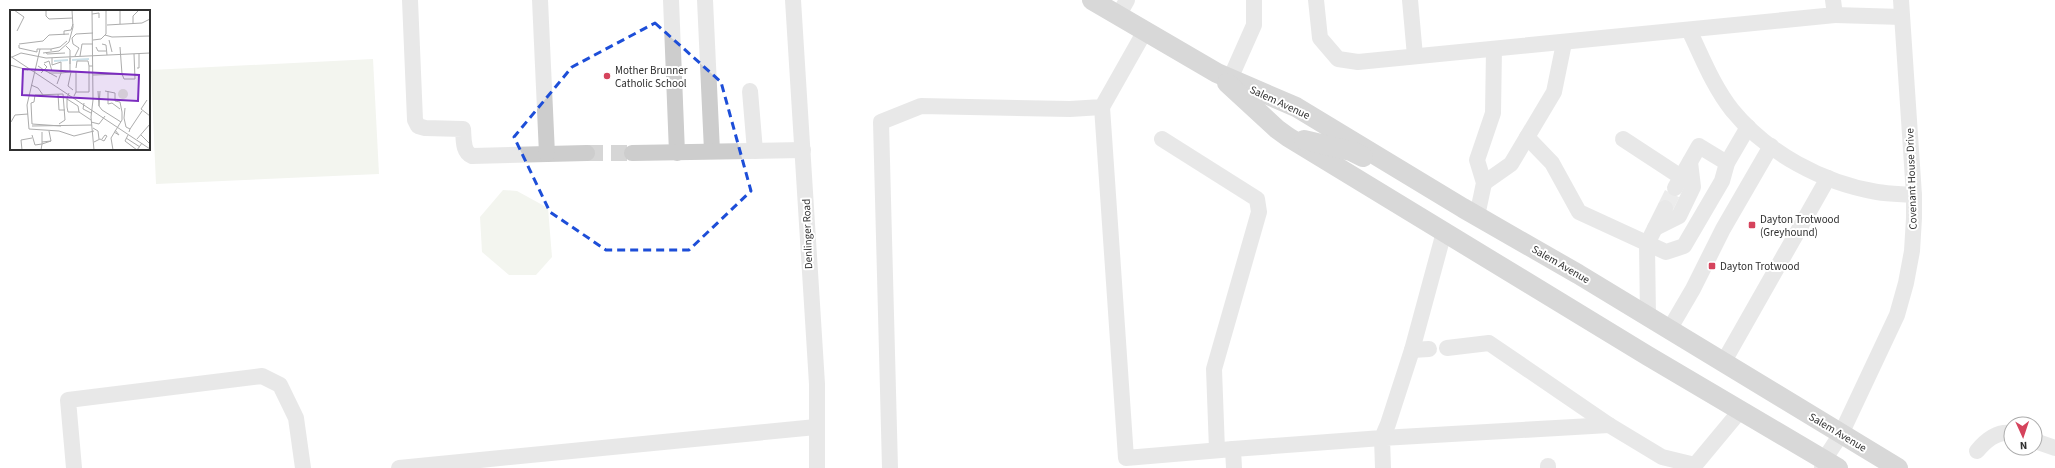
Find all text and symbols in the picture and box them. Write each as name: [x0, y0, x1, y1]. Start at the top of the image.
inset map: [10, 10, 150, 150]
place label: Mother Brunner Catholic School: [615, 63, 688, 91]
marker: Mother Brunner Catholic School: [602, 71, 612, 81]
street label: Salem Avenue: [1247, 82, 1313, 123]
street label: Covenant House Drive: [1902, 127, 1921, 230]
street label: Denlinger Road: [799, 199, 816, 269]
place label: Dayton Trotwood (Greyhound): [1760, 212, 1840, 240]
marker: Dayton Trotwood (Greyhound): [1747, 220, 1757, 230]
street label: Salem Avenue: [1529, 242, 1593, 287]
place label: Dayton Trotwood: [1720, 259, 1800, 274]
marker: Dayton Trotwood: [1707, 261, 1717, 271]
street label: Salem Avenue: [1806, 409, 1870, 456]
north arrow: [2003, 416, 2043, 456]
text: N: [2019, 438, 2028, 453]

